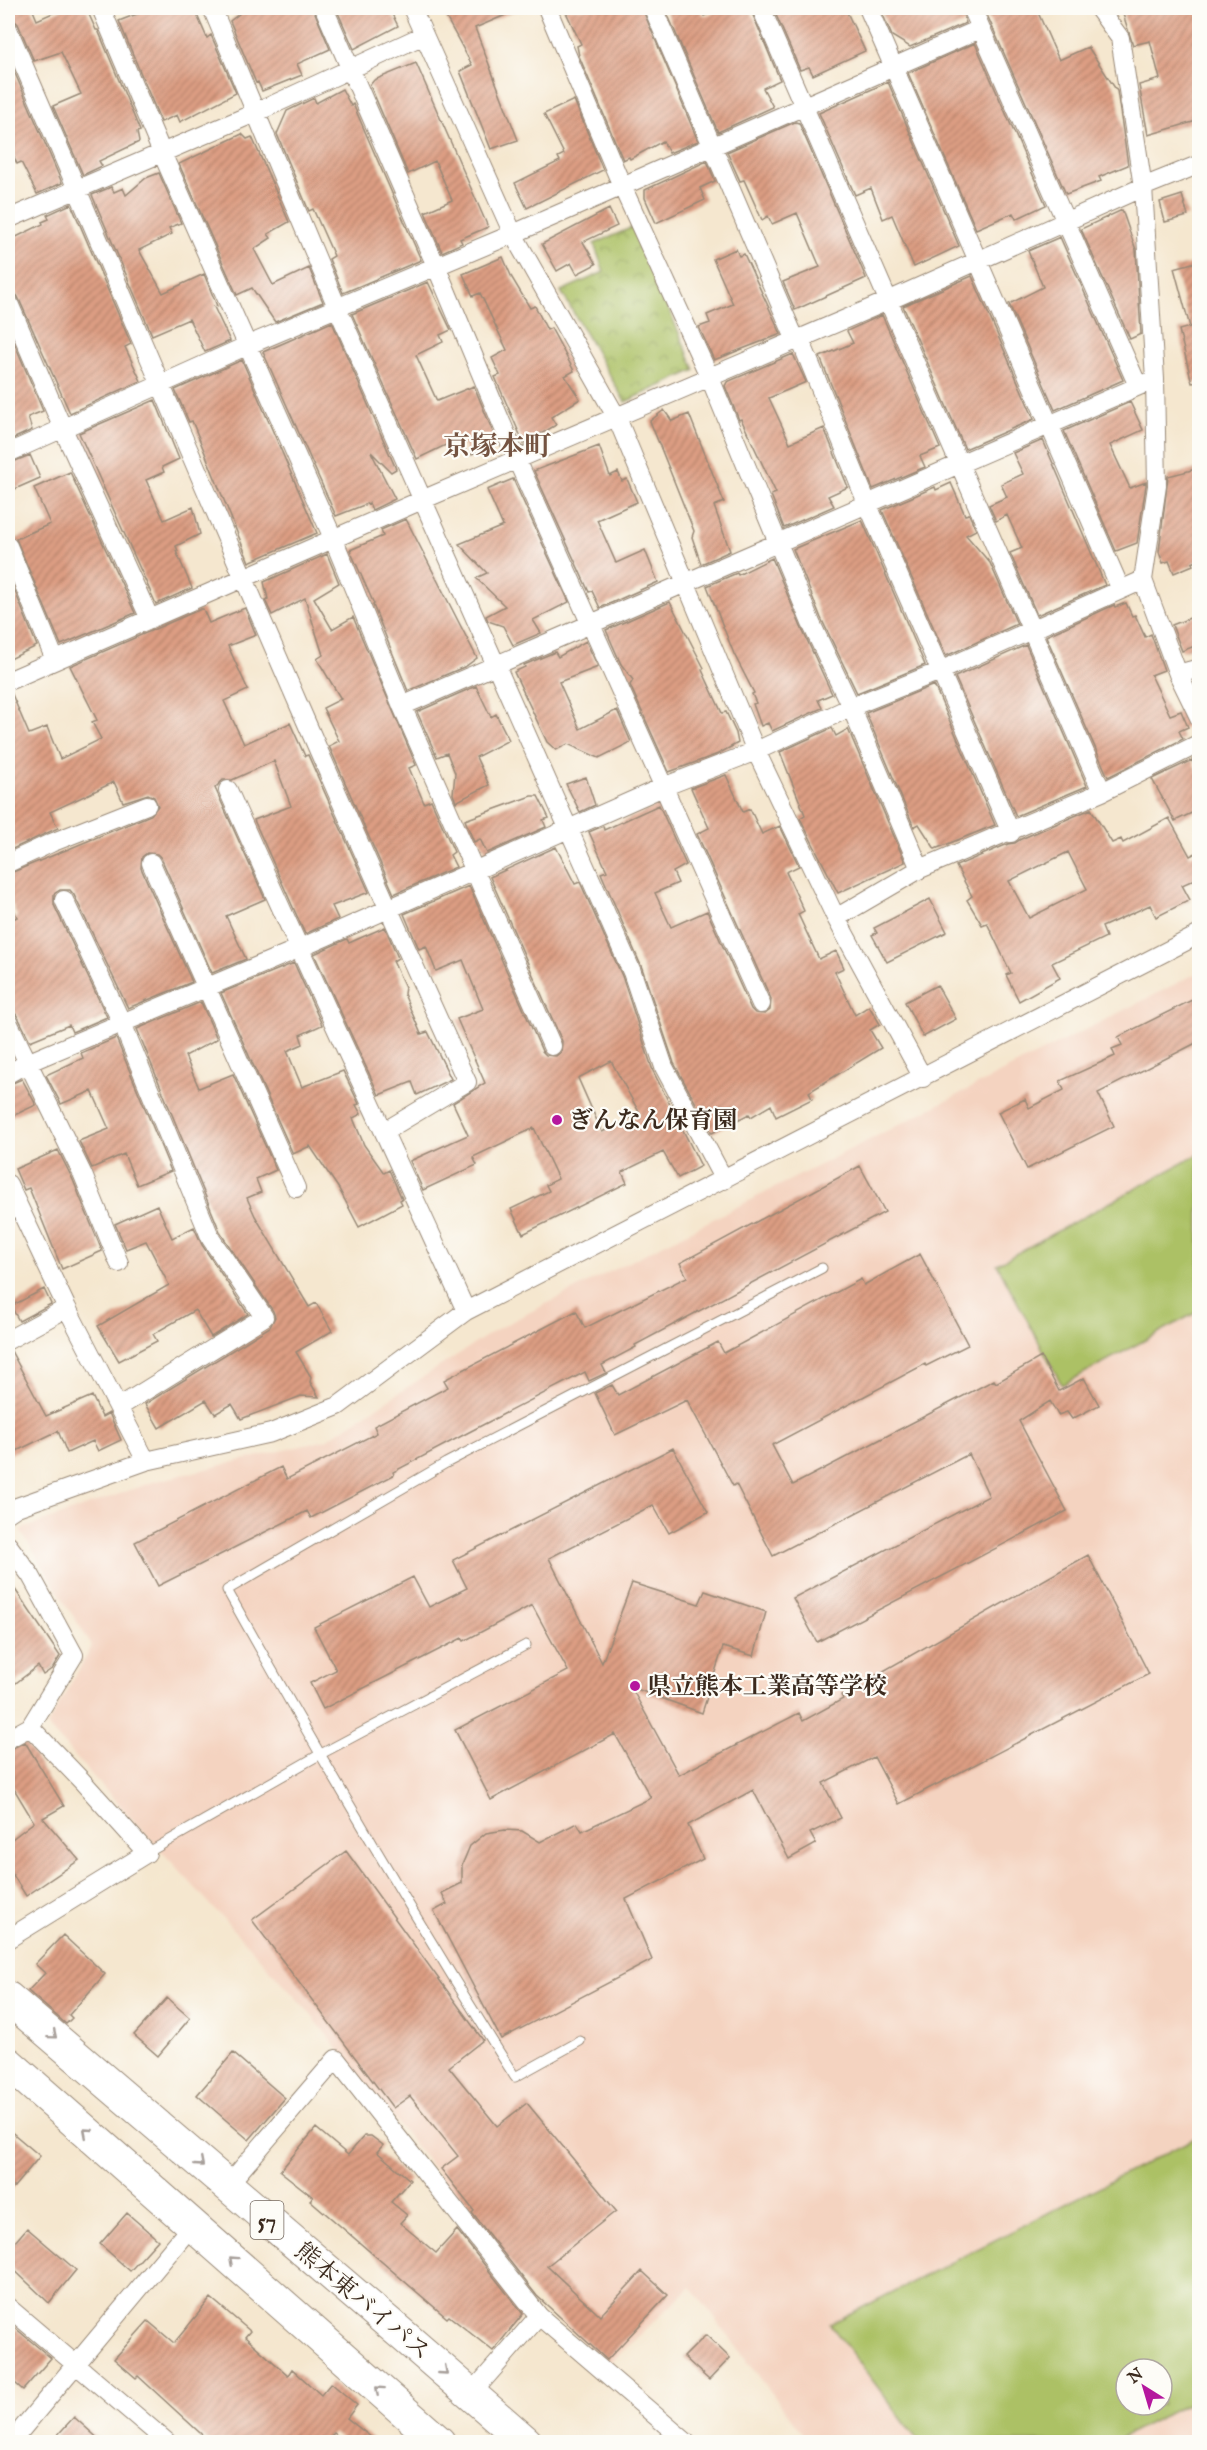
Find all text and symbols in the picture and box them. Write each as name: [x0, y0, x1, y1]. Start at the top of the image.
district label: 京塚本町: [443, 431, 551, 465]
place label: ぎんなん保育園: [569, 1106, 737, 1137]
marker: ぎんなん保育園: [550, 1113, 564, 1127]
place label: 県立熊本工業高等学校: [647, 1672, 887, 1703]
marker: 県立熊本工業高等学校: [628, 1679, 642, 1693]
one-way arrow: [46, 2028, 57, 2039]
one-way arrow: [83, 2128, 94, 2139]
one-way arrow: [193, 2156, 204, 2167]
road number: 57: [250, 2201, 284, 2239]
street label: 熊本東バイパス: [288, 2236, 436, 2368]
one-way arrow: [230, 2256, 240, 2267]
north arrow: [1114, 2357, 1174, 2417]
one-way arrow: [437, 2364, 448, 2375]
text: N: [1124, 2364, 1148, 2389]
one-way arrow: [375, 2386, 386, 2397]

